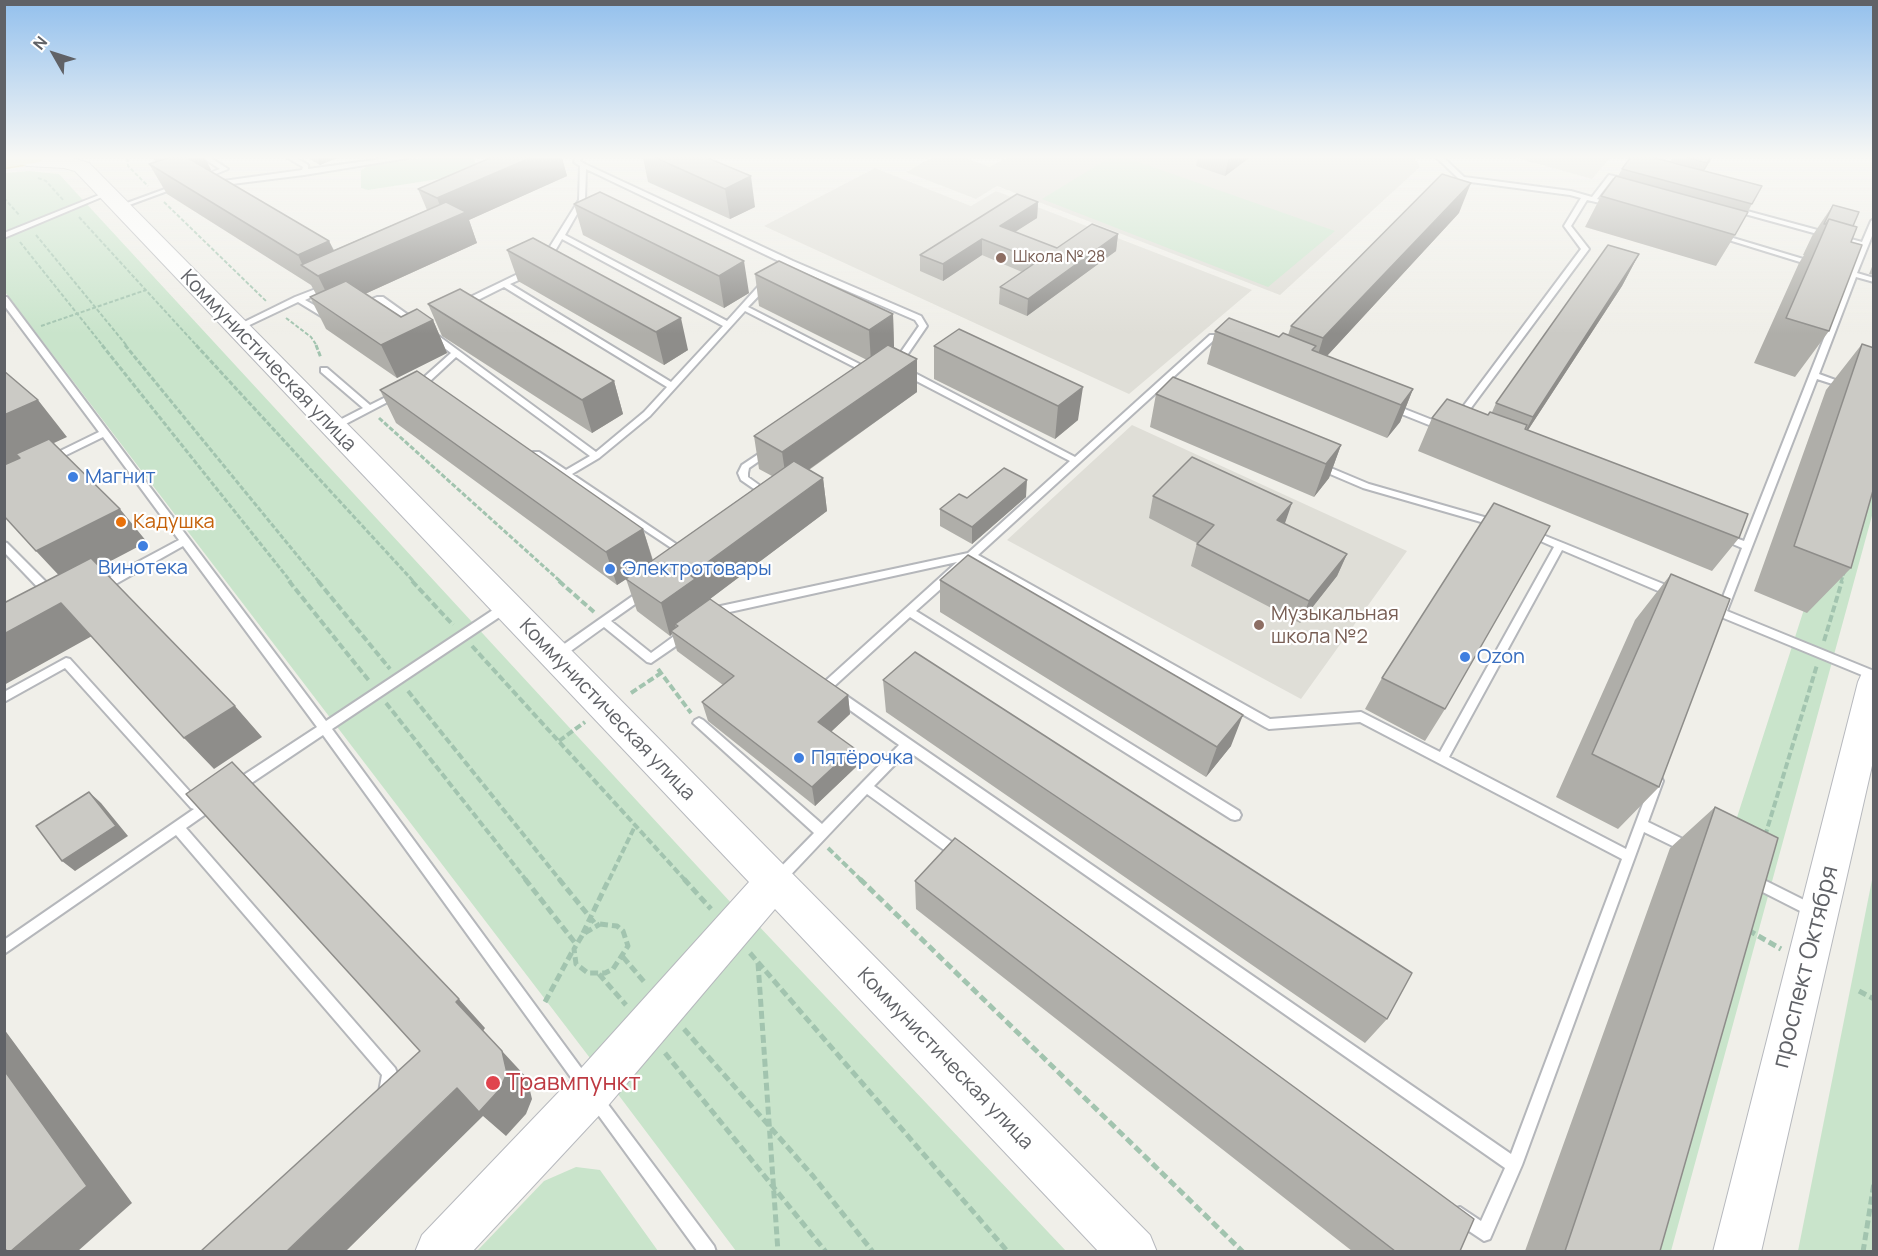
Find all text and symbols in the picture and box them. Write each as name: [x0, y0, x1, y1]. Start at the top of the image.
north arrow: [24, 24, 84, 84]
text: N: [28, 31, 52, 54]
place label: Школа № 28: [1013, 248, 1105, 268]
marker: Школа № 28: [994, 251, 1008, 265]
street label: Коммунистическая улица: [175, 265, 361, 457]
place label: Магнит: [85, 465, 156, 489]
marker: Магнит: [66, 470, 80, 484]
place label: Кадушка: [133, 510, 215, 534]
marker: Кадушка: [114, 515, 128, 529]
marker: Винотека: [136, 539, 150, 553]
place label: Винотека: [98, 556, 188, 580]
place label: Электротовары: [622, 557, 772, 581]
marker: Электротовары: [603, 562, 617, 576]
place label: Музыкальная школа №2: [1271, 602, 1399, 649]
street label: Коммунистическая улица: [514, 614, 700, 806]
marker: Музыкальная школа №2: [1252, 618, 1266, 632]
place label: Ozon: [1477, 645, 1525, 669]
marker: Ozon: [1458, 650, 1472, 664]
place label: Пятёрочка: [811, 746, 913, 770]
marker: Пятёрочка: [792, 751, 806, 765]
street label: проспект Октября: [1767, 863, 1845, 1071]
street label: Коммунистическая улица: [852, 963, 1038, 1155]
place label: Травмпункт: [506, 1069, 641, 1097]
marker: Травмпункт: [484, 1074, 502, 1092]

